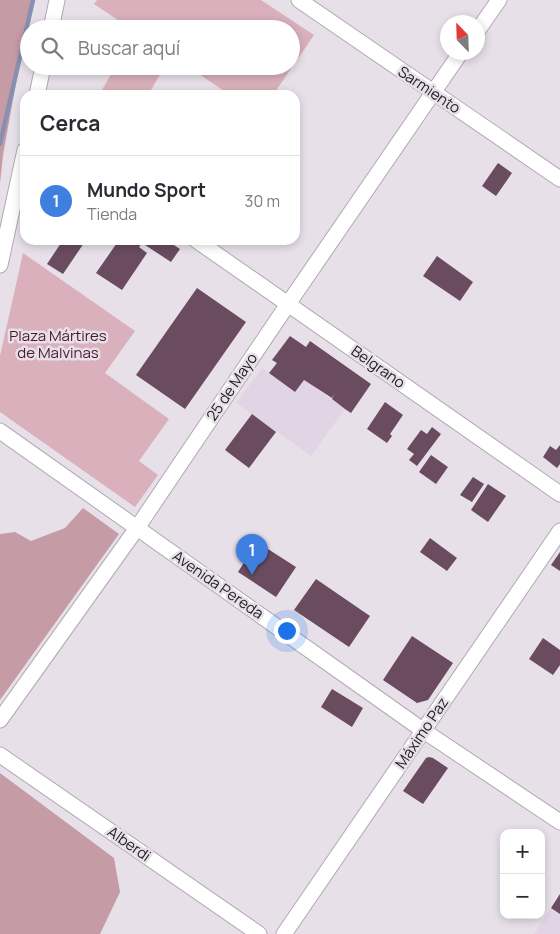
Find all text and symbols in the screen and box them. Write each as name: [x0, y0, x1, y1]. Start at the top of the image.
north arrow: [440, 15, 485, 60]
search box: [20, 20, 300, 75]
icon: search: [38, 34, 66, 62]
text: Buscar aquí: [78, 35, 180, 61]
street label: Sarmiento: [394, 61, 465, 118]
text: Cerca: [40, 109, 100, 137]
text: Mundo Sport: [87, 177, 206, 203]
text: 1: [52, 190, 60, 212]
text: 30 m: [245, 190, 280, 212]
text: Tienda: [87, 203, 137, 225]
park label: Plaza Mártires de Malvinas: [9, 325, 107, 363]
street label: Belgrano: [347, 340, 410, 393]
street label: 25 de Mayo: [201, 348, 262, 425]
pin: 1: [236, 534, 268, 575]
street label: Avenida Pereda: [169, 545, 268, 624]
your location: [274, 618, 300, 644]
street label: Máximo Paz: [390, 693, 453, 773]
street label: Alberdi: [103, 821, 155, 866]
map controls: [500, 829, 545, 919]
button: +: [500, 829, 545, 874]
button: −: [500, 874, 545, 919]

